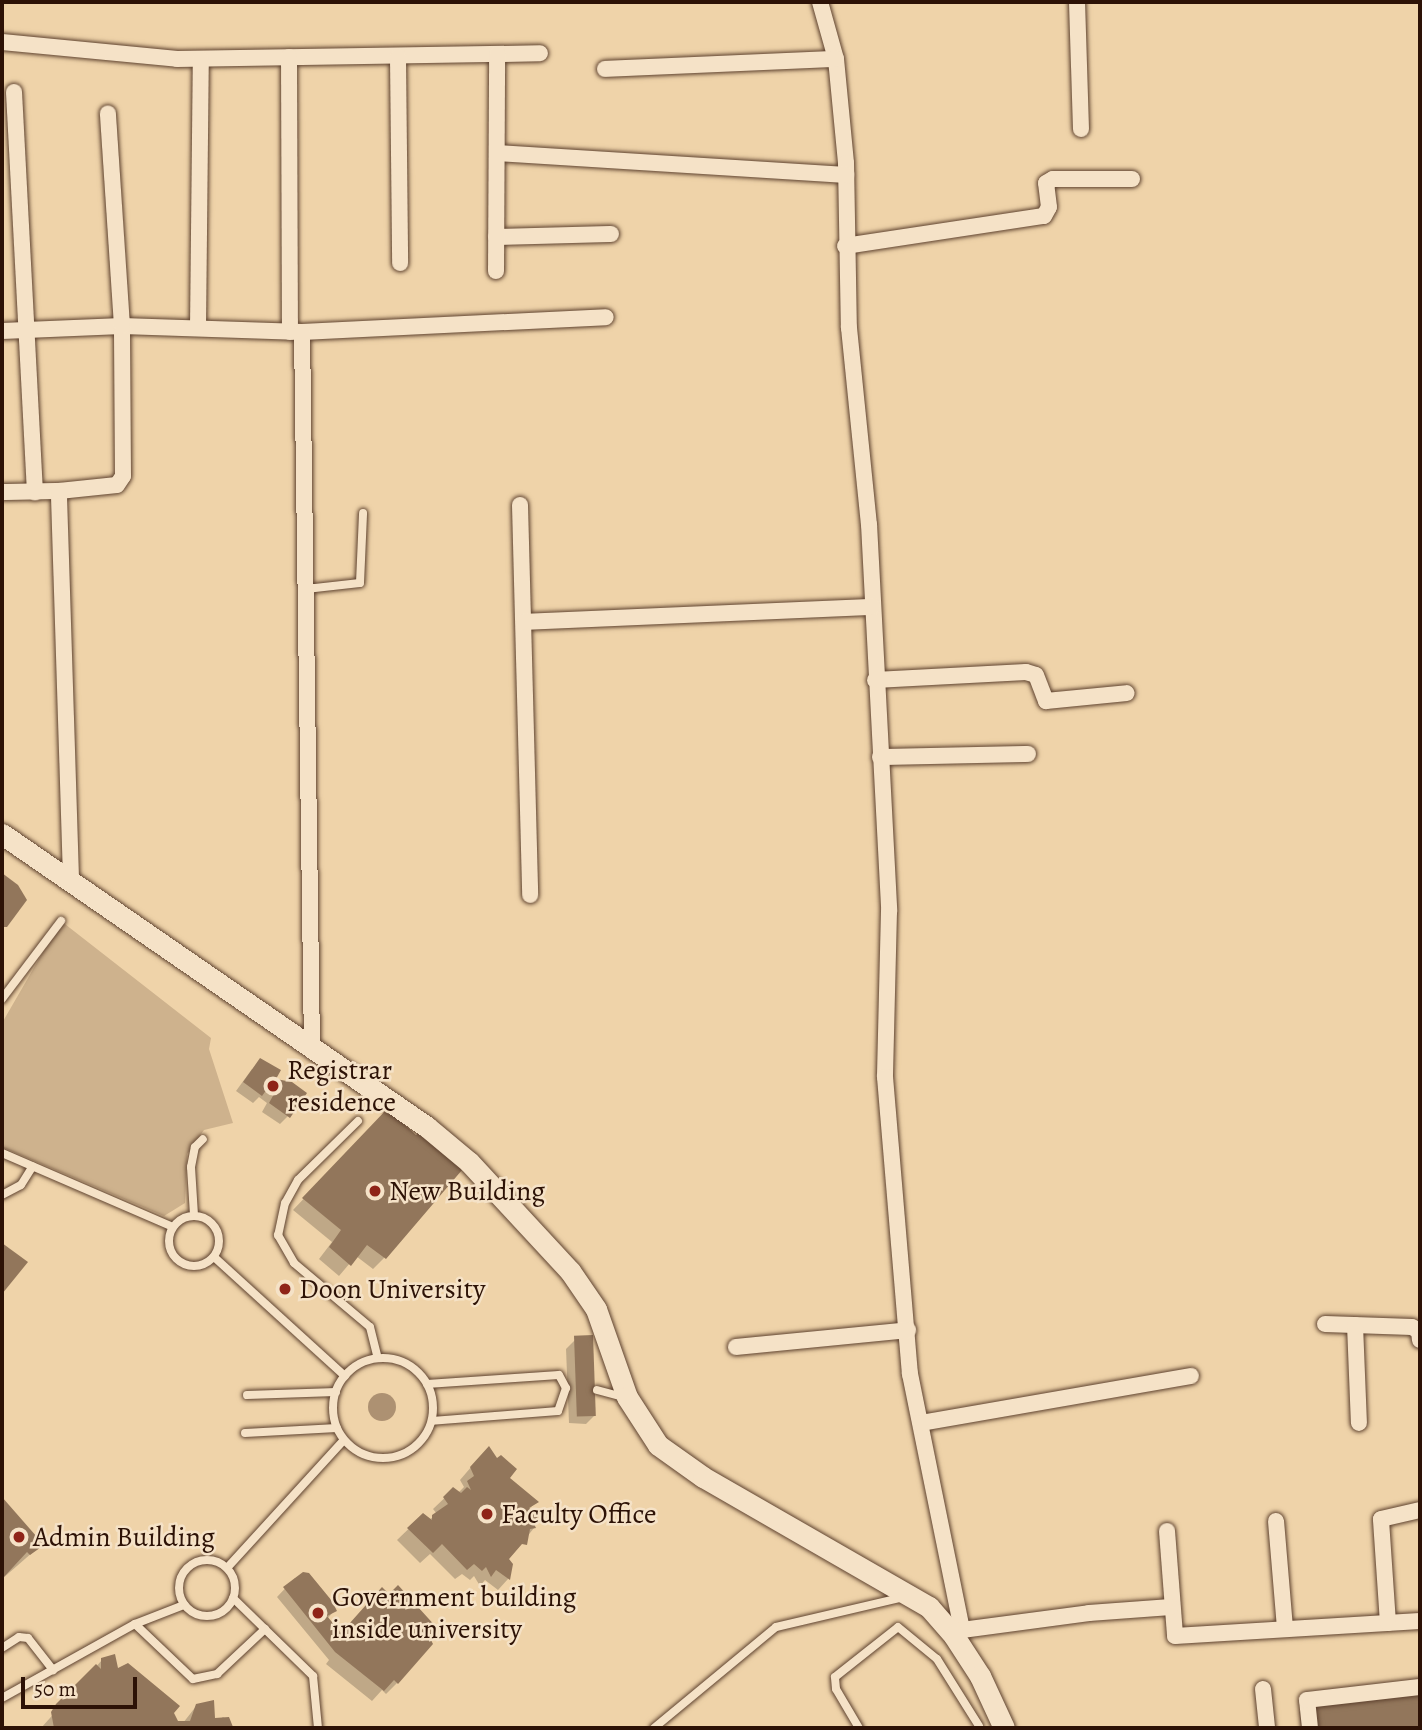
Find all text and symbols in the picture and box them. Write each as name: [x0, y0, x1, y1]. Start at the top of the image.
place label: Registrar residence: [287, 1053, 396, 1119]
marker: Registrar residence: [265, 1078, 281, 1094]
place label: New Building: [389, 1174, 545, 1208]
marker: New Building: [367, 1183, 383, 1199]
place label: Doon University: [299, 1272, 485, 1306]
marker: Doon University: [277, 1281, 293, 1297]
place label: Faculty Office: [501, 1497, 657, 1531]
marker: Faculty Office: [479, 1506, 495, 1522]
place label: Admin Building: [33, 1520, 215, 1554]
marker: Admin Building: [11, 1529, 27, 1545]
place label: Government building inside university: [332, 1580, 577, 1646]
marker: Government building inside university: [310, 1605, 326, 1621]
scale bar: [24, 1664, 140, 1708]
text: 50 m: [34, 1675, 76, 1703]

